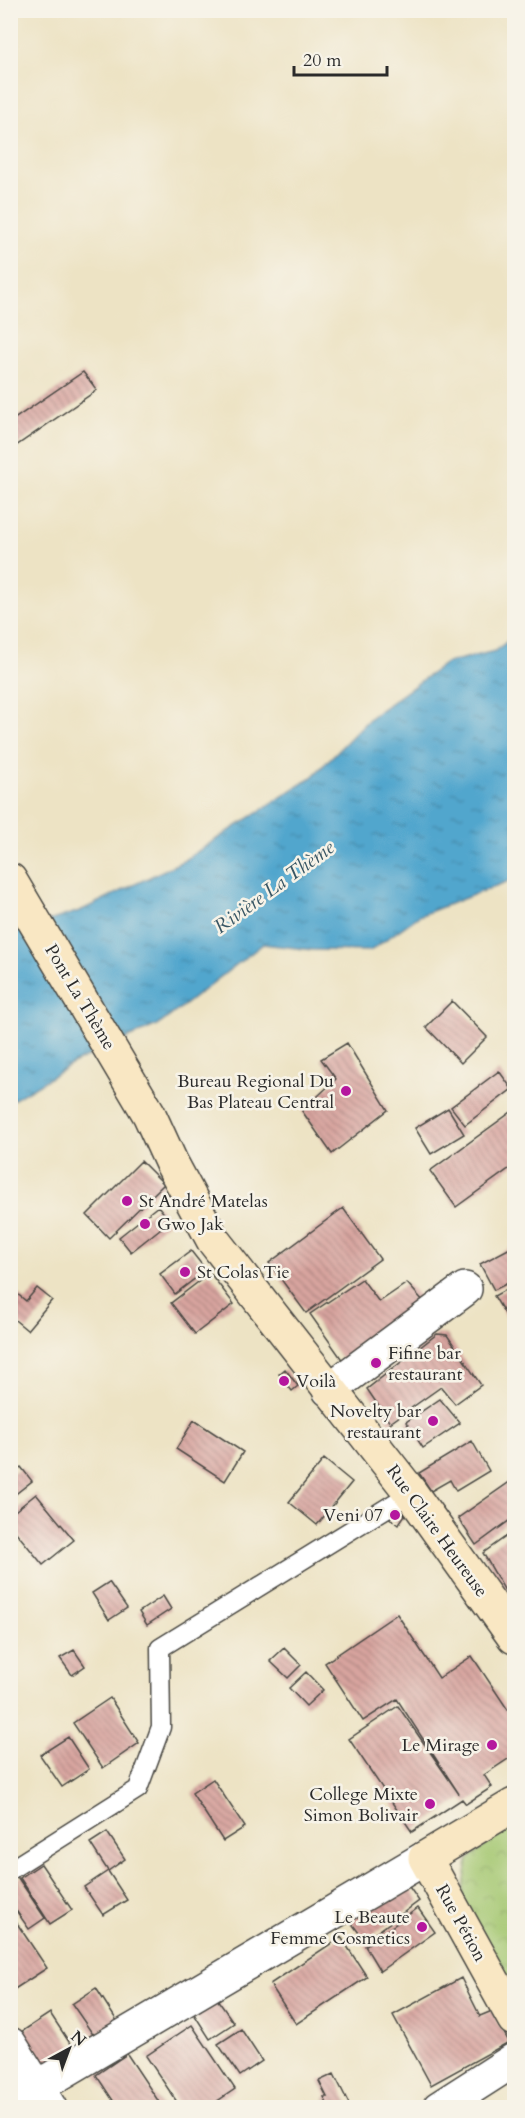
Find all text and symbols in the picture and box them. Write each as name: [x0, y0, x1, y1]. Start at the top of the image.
scale bar: [294, 39, 387, 77]
text: 20 m: [303, 48, 342, 73]
water label: Rivière La Thème: [208, 834, 340, 940]
street label: Pont La Thème: [39, 939, 121, 1055]
place label: Bureau Regional Du Bas Plateau Central: [177, 1069, 334, 1115]
marker: Bureau Regional Du Bas Plateau Central: [339, 1084, 353, 1098]
place label: St André Matelas: [139, 1189, 268, 1214]
marker: St André Matelas: [120, 1194, 134, 1208]
place label: Gwo Jak: [157, 1212, 224, 1237]
marker: Gwo Jak: [138, 1217, 152, 1231]
place label: St Colas Tie: [197, 1260, 290, 1285]
marker: St Colas Tie: [178, 1265, 192, 1279]
place label: Fifine bar restaurant: [388, 1341, 463, 1387]
marker: Fifine bar restaurant: [369, 1356, 383, 1370]
place label: Voilà: [296, 1369, 337, 1394]
marker: Voilà: [277, 1374, 291, 1388]
place label: Novelty bar restaurant: [330, 1399, 421, 1445]
marker: Novelty bar restaurant: [426, 1414, 440, 1428]
street label: Rue Claire Heureuse: [380, 1460, 494, 1602]
place label: Veni 07: [323, 1503, 383, 1528]
marker: Veni 07: [388, 1508, 402, 1522]
place label: Le Mirage: [401, 1733, 480, 1758]
marker: Le Mirage: [485, 1738, 499, 1752]
place label: College Mixte Simon Bolivair: [304, 1782, 418, 1828]
marker: College Mixte Simon Bolivair: [423, 1797, 437, 1811]
street label: Rue Pétion: [429, 1880, 493, 1967]
place label: Le Beaute Femme Cosmetics: [270, 1905, 410, 1951]
marker: Le Beaute Femme Cosmetics: [415, 1920, 429, 1934]
north arrow: [39, 2019, 99, 2079]
text: N: [66, 2026, 91, 2051]

